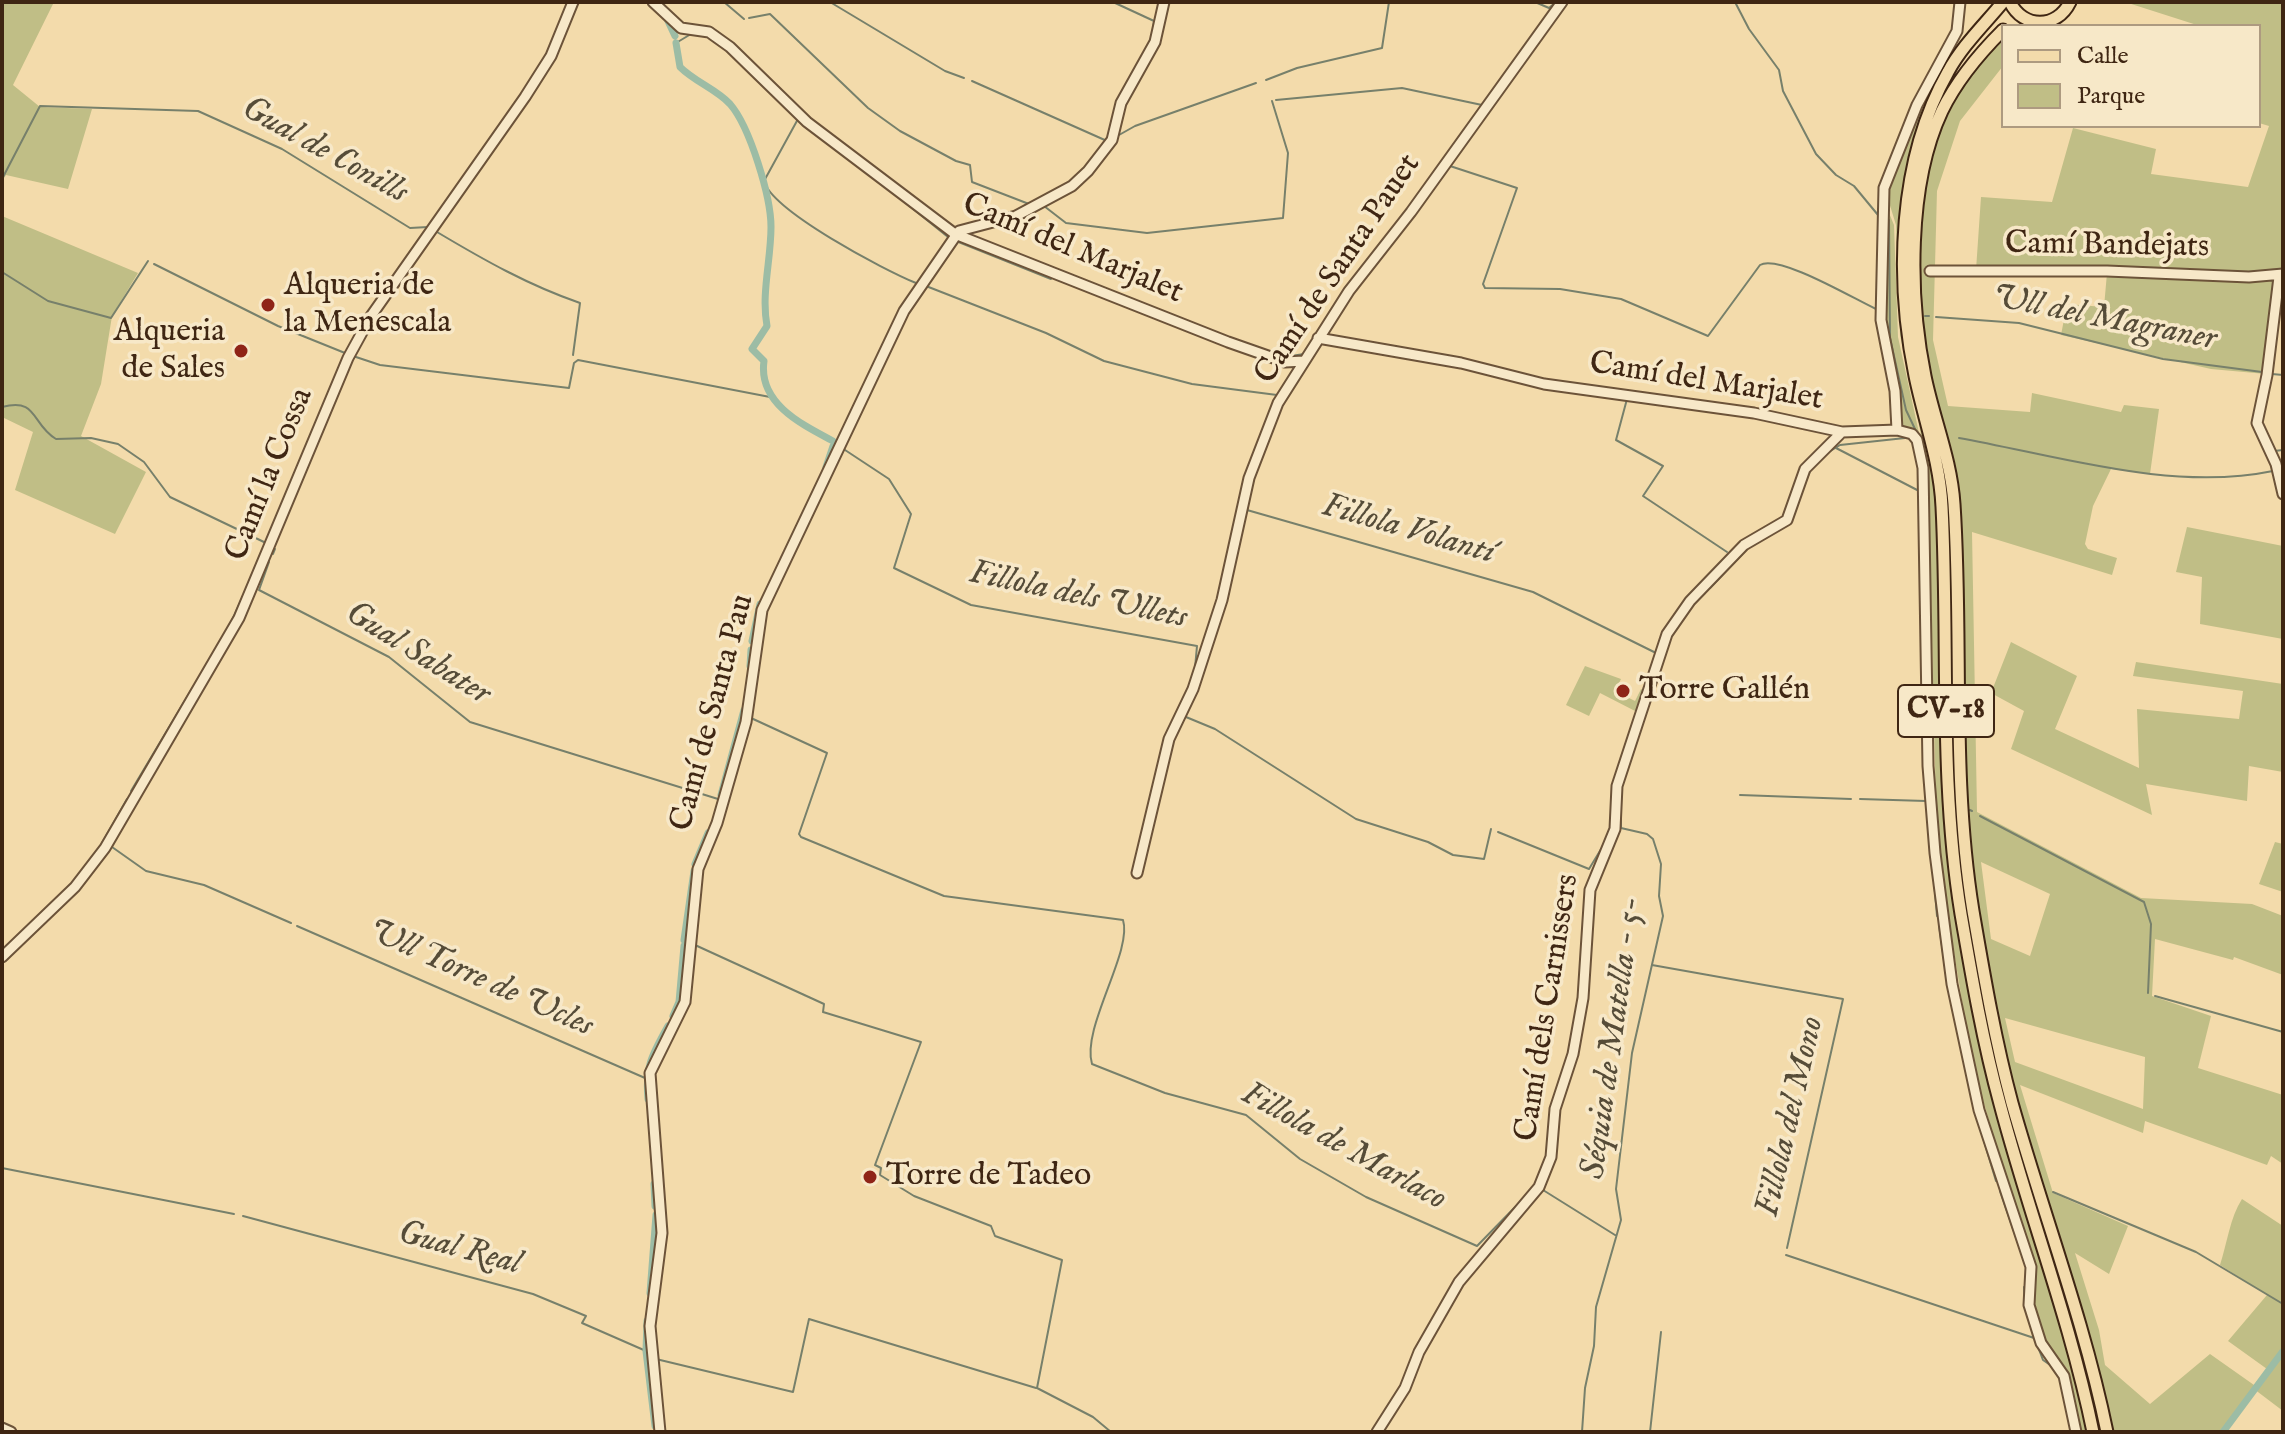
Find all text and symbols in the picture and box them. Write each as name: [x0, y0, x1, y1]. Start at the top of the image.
legend: [2001, 24, 2261, 128]
text: Calle: [2077, 41, 2129, 72]
text: Parque: [2077, 81, 2145, 112]
water label: Gual de Conills: [234, 89, 414, 215]
street label: Camí de Santa Pauet: [1248, 148, 1430, 392]
street label: Camí del Marjalet: [956, 186, 1188, 314]
street label: Camí Bandejats: [2004, 226, 2210, 268]
place label: Alqueria de la Menescala: [284, 268, 451, 343]
water label: Ull del Magraner: [1988, 278, 2220, 362]
marker: Alqueria de la Menescala: [259, 296, 277, 314]
place label: Alqueria de Sales: [113, 314, 225, 389]
marker: Alqueria de Sales: [232, 342, 250, 360]
street label: Camí del Marjalet: [1587, 346, 1825, 420]
street label: Camí la Cossa: [219, 383, 323, 567]
water label: Fillola Volantí: [1317, 487, 1499, 575]
water label: Fillola dels Ullets: [965, 554, 1191, 640]
street label: Camí de Santa Pau: [664, 590, 764, 836]
water label: Gual Sabater: [337, 594, 497, 716]
place label: Torre Gallén: [1639, 672, 1810, 710]
marker: Torre Gallén: [1614, 682, 1632, 700]
road number: CV-18: [1898, 685, 1994, 737]
street label: Camí dels Carnissers: [1509, 872, 1589, 1144]
water label: Séquia de Matella - 5-: [1575, 894, 1655, 1182]
water label: Ull Torre de Ucles: [361, 912, 599, 1048]
water label: Fillola del Mono: [1749, 1013, 1835, 1221]
water label: Fillola de Marlaco: [1233, 1075, 1453, 1221]
place label: Torre de Tadeo: [886, 1158, 1091, 1196]
marker: Torre de Tadeo: [861, 1168, 879, 1186]
water label: Gual Real: [393, 1214, 525, 1286]

